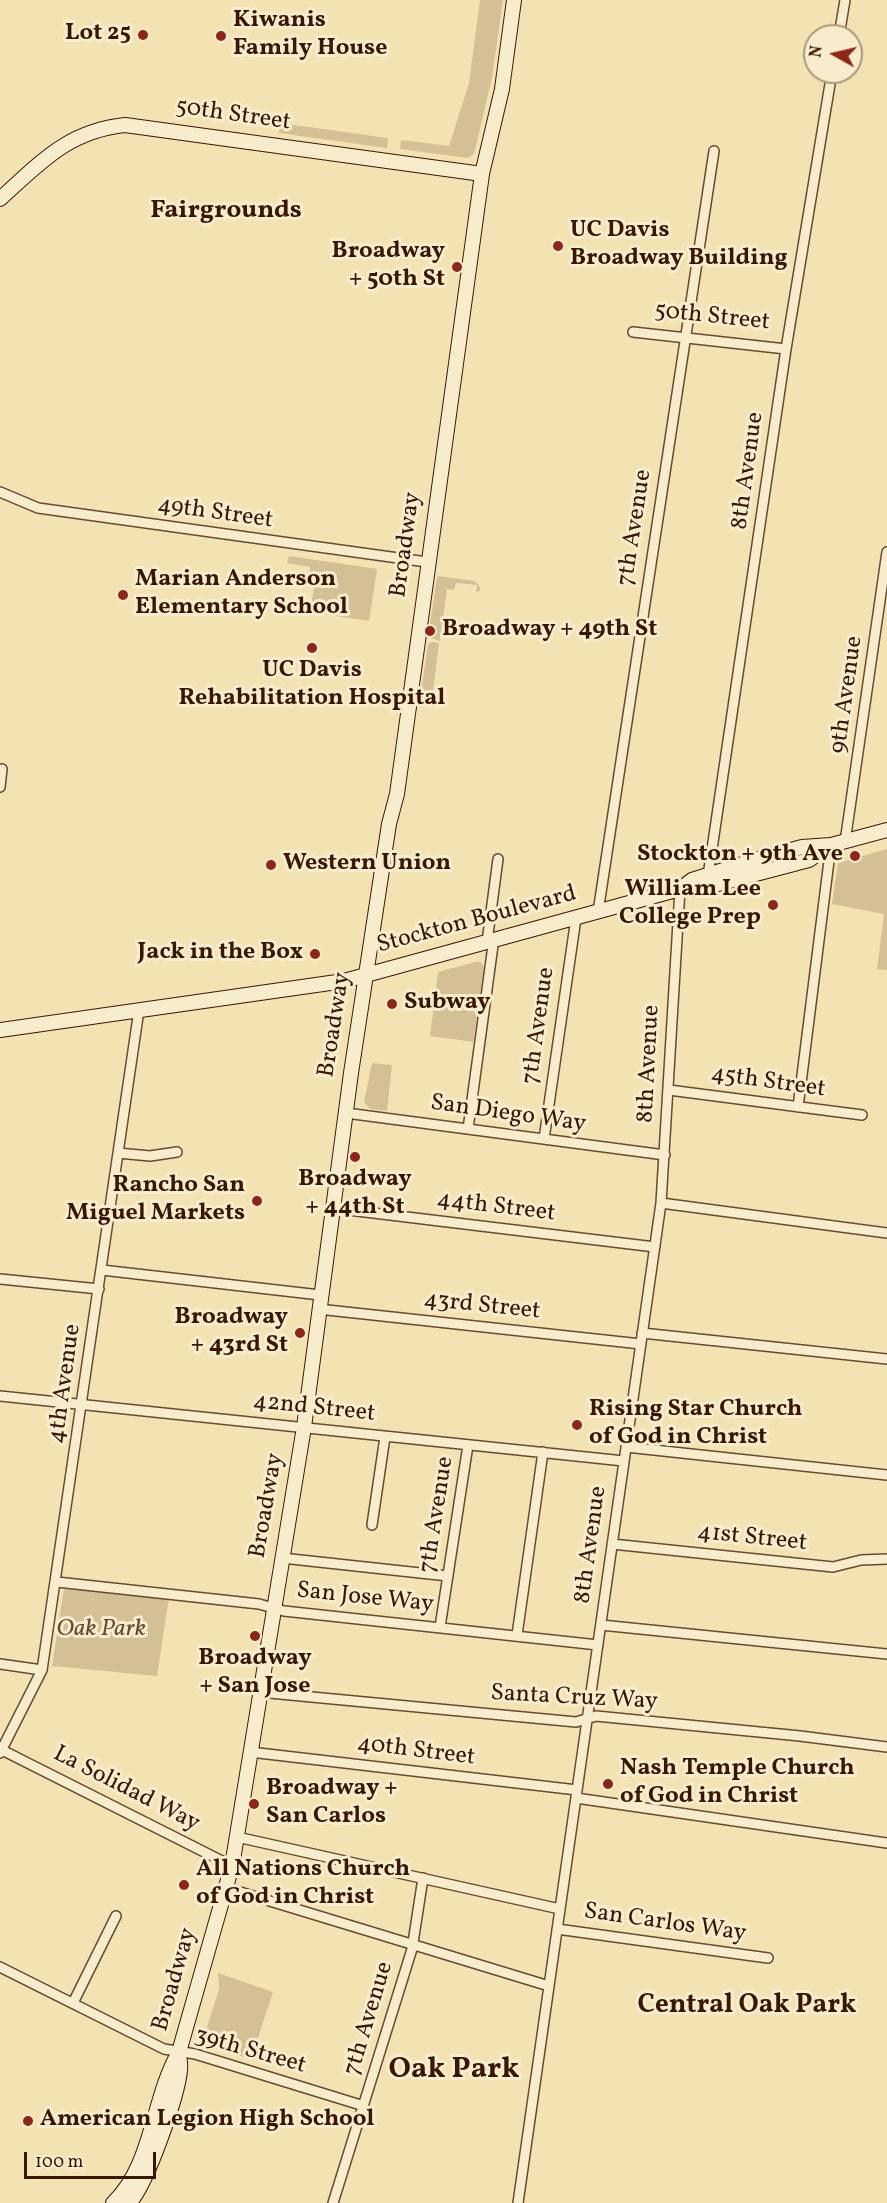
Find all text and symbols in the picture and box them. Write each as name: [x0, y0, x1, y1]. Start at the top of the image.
place label: Kiwanis Family House: [233, 8, 387, 64]
place label: Lot 25: [65, 21, 131, 49]
north arrow: [803, 24, 863, 84]
marker: Lot 25: [136, 28, 150, 42]
marker: Kiwanis Family House: [214, 29, 228, 43]
text: N: [805, 44, 829, 59]
street label: 50th Street: [174, 94, 292, 138]
district label: Fairgrounds: [150, 196, 302, 228]
place label: UC Davis Broadway Building: [570, 218, 788, 274]
place label: Broadway + 50th St: [332, 239, 445, 295]
marker: UC Davis Broadway Building: [551, 239, 565, 253]
marker: Broadway + 50th St: [450, 260, 464, 274]
street label: 50th Street: [653, 298, 771, 338]
street label: 8th Avenue: [727, 410, 771, 532]
street label: 7th Avenue: [613, 468, 659, 588]
street label: Broadway: [385, 490, 429, 600]
street label: 49th Street: [155, 492, 275, 536]
place label: Marian Anderson Elementary School: [135, 567, 348, 623]
marker: Marian Anderson Elementary School: [116, 588, 130, 602]
place label: Broadway + 49th St: [442, 617, 657, 645]
marker: Broadway + 49th St: [423, 624, 437, 638]
street label: 9th Avenue: [825, 634, 871, 756]
marker: UC Davis Rehabilitation Hospital: [305, 641, 319, 655]
place label: UC Davis Rehabilitation Hospital: [179, 658, 445, 714]
place label: Stockton + 9th Ave: [637, 842, 843, 870]
marker: Stockton + 9th Ave: [848, 849, 862, 863]
place label: Western Union: [283, 851, 451, 879]
marker: Western Union: [264, 858, 278, 872]
place label: William Lee College Prep: [619, 877, 761, 933]
street label: Stockton Boulevard: [374, 881, 580, 961]
marker: William Lee College Prep: [766, 898, 780, 912]
place label: Jack in the Box: [138, 940, 303, 968]
marker: Jack in the Box: [308, 947, 322, 961]
street label: 7th Avenue: [518, 966, 562, 1086]
street label: Broadway: [313, 970, 359, 1080]
place label: Subway: [404, 990, 491, 1018]
marker: Subway: [385, 997, 399, 1011]
street label: 8th Avenue: [633, 1004, 667, 1124]
street label: 45th Street: [709, 1061, 827, 1105]
street label: San Diego Way: [428, 1090, 588, 1140]
marker: Broadway + 44th St: [348, 1150, 362, 1164]
place label: Broadway + 44th St: [298, 1167, 412, 1223]
place label: Rancho San Miguel Markets: [66, 1173, 245, 1229]
street label: 44th Street: [435, 1186, 557, 1230]
marker: Rancho San Miguel Markets: [250, 1194, 264, 1208]
street label: 43rd Street: [422, 1287, 542, 1327]
place label: Broadway + 43rd St: [175, 1305, 288, 1361]
street label: 4th Avenue: [43, 1322, 89, 1446]
marker: Broadway + 43rd St: [293, 1326, 307, 1340]
street label: 42nd Street: [251, 1388, 377, 1430]
place label: Rising Star Church of God in Christ: [589, 1397, 802, 1453]
marker: Rising Star Church of God in Christ: [570, 1418, 584, 1432]
street label: Broadway: [245, 1451, 291, 1561]
street label: 7th Avenue: [415, 1455, 461, 1575]
street label: 8th Avenue: [570, 1484, 614, 1606]
street label: 41st Street: [696, 1519, 808, 1559]
street label: San Jose Way: [295, 1577, 435, 1621]
park label: Oak Park: [56, 1617, 146, 1645]
marker: Broadway + San Jose: [248, 1629, 262, 1643]
place label: Broadway + San Jose: [198, 1646, 312, 1702]
street label: Santa Cruz Way: [490, 1680, 658, 1718]
street label: 40th Street: [355, 1730, 477, 1774]
street label: La Solidad Way: [48, 1741, 204, 1839]
place label: Nash Temple Church of God in Christ: [620, 1756, 855, 1812]
place label: Broadway + San Carlos: [266, 1776, 397, 1832]
marker: Nash Temple Church of God in Christ: [601, 1777, 615, 1791]
marker: Broadway + San Carlos: [247, 1797, 261, 1811]
place label: All Nations Church of God in Christ: [196, 1857, 410, 1913]
marker: All Nations Church of God in Christ: [177, 1878, 191, 1892]
street label: San Carlos Way: [582, 1898, 748, 1950]
street label: Broadway: [148, 1925, 204, 2035]
street label: 7th Avenue: [339, 1959, 401, 2079]
district label: Central Oak Park: [638, 1991, 856, 2023]
street label: 39th Street: [191, 2022, 309, 2082]
district label: Oak Park: [389, 2053, 519, 2089]
place label: American Legion High School: [40, 2107, 374, 2135]
marker: American Legion High School: [21, 2114, 35, 2128]
scale bar: [27, 2140, 159, 2178]
text: 100 m: [35, 2150, 84, 2175]

